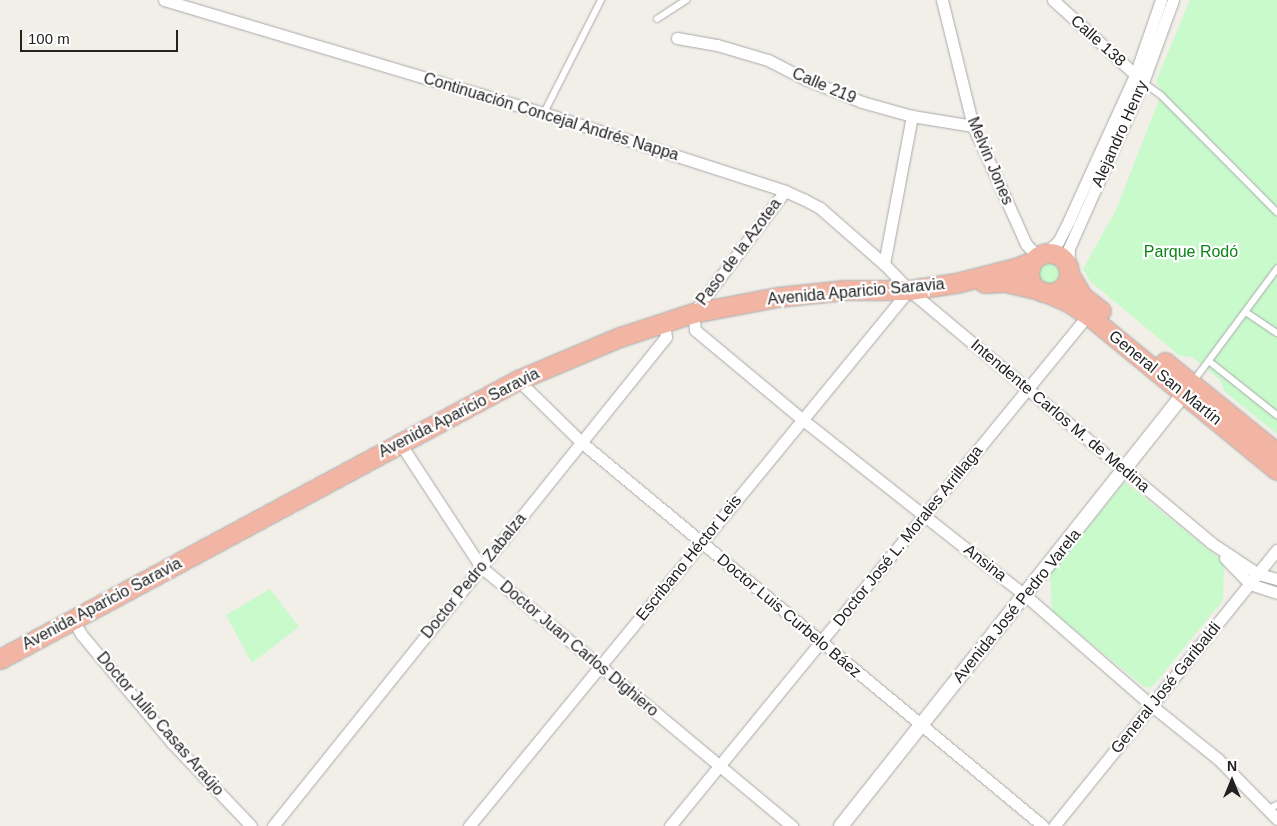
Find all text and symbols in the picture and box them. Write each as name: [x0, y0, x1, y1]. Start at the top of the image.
street label: Calle 138: [1066, 11, 1130, 71]
scale bar: [22, 20, 180, 52]
text: 100 m: [28, 30, 70, 47]
street label: Calle 219: [789, 64, 859, 108]
street label: Continuación Concejal Andrés Nappa: [421, 69, 681, 165]
street label: Alejandro Henry: [1088, 78, 1152, 190]
street label: Melvin Jones: [963, 114, 1017, 208]
street label: Paso de la Azotea: [692, 194, 786, 310]
park label: Parque Rodó: [1144, 242, 1238, 262]
street label: Avenida Aparicio Saravia: [766, 275, 946, 309]
street label: General San Martín: [1105, 327, 1225, 429]
street label: Intendente Carlos M. de Medina: [967, 335, 1153, 497]
street label: Avenida Aparicio Saravia: [375, 364, 543, 462]
street label: Doctor José L. Morales Arrillaga: [829, 442, 987, 630]
street label: Escribano Héctor Leis: [632, 491, 746, 625]
street label: Doctor Pedro Zabalza: [418, 509, 530, 643]
street label: Avenida José Pedro Varela: [949, 525, 1085, 687]
street label: Ansina: [960, 540, 1010, 586]
street label: Doctor Luis Curbelo Báez: [713, 550, 865, 682]
street label: Avenida Aparicio Saravia: [19, 554, 185, 654]
street label: Doctor Juan Carlos Dighiero: [496, 577, 662, 721]
street label: General José Garibaldi: [1107, 618, 1225, 758]
street label: Doctor Julio Casas Araújo: [92, 648, 228, 800]
north arrow: [1207, 756, 1257, 806]
text: N: [1227, 758, 1237, 774]

